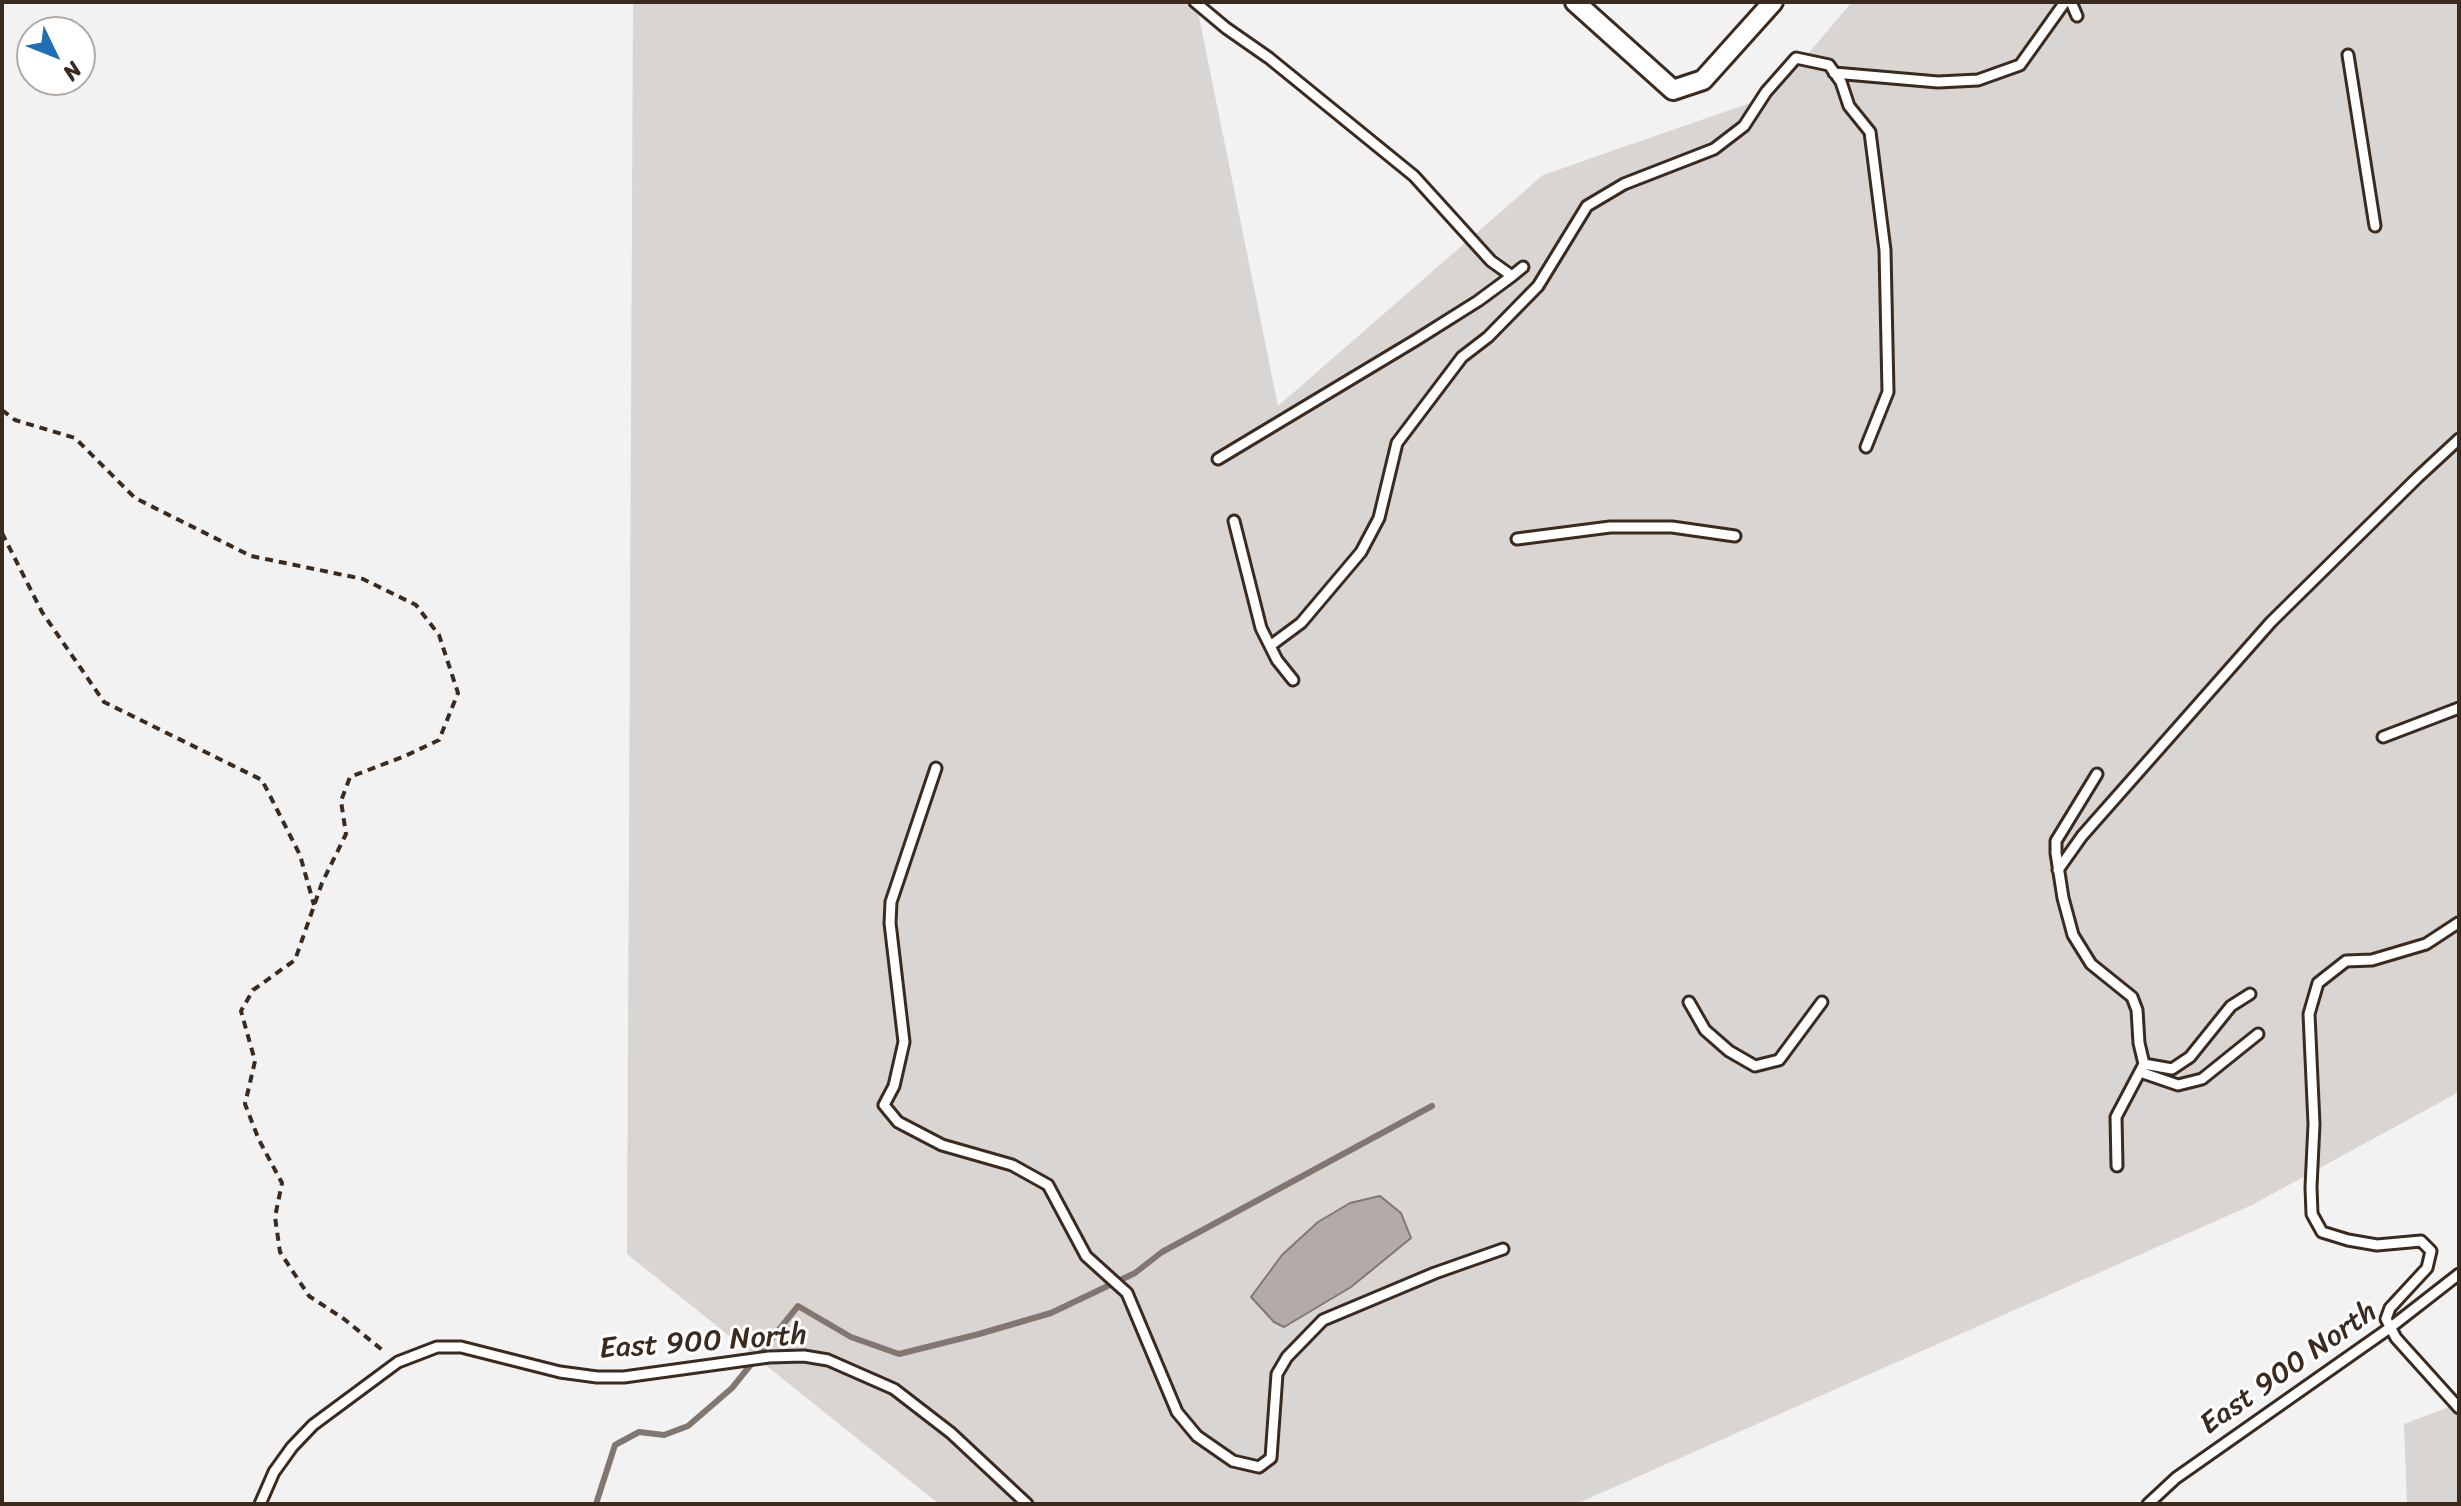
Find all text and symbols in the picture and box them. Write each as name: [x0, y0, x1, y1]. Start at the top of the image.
north arrow: [16, 16, 96, 96]
text: N: [53, 52, 92, 90]
street label: East 900 North: [2194, 1295, 2384, 1443]
street label: East 900 North: [598, 1318, 808, 1368]

